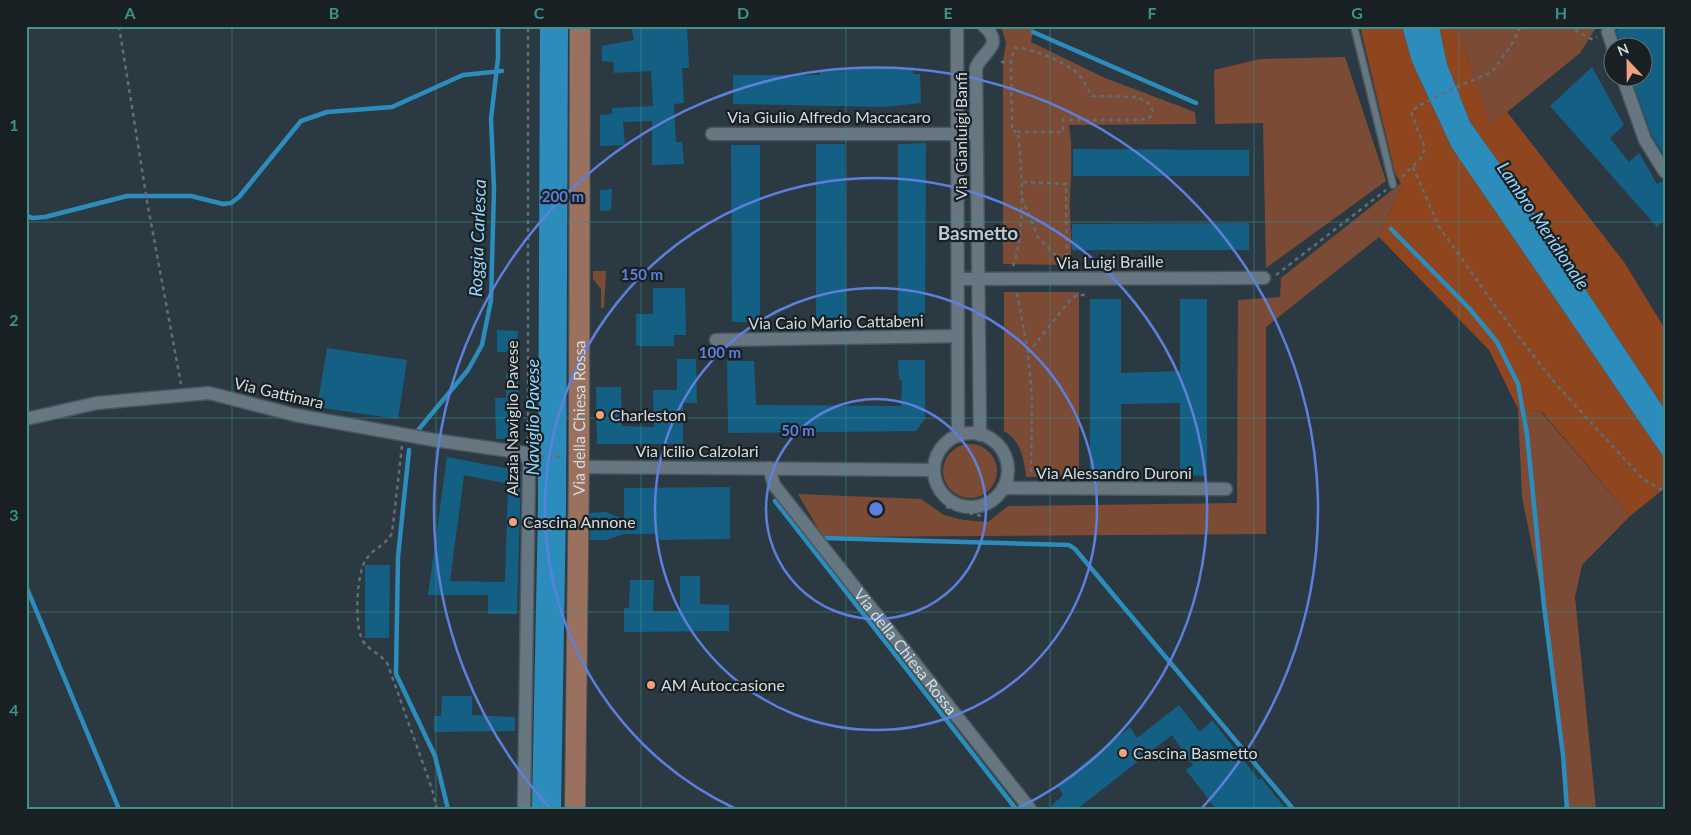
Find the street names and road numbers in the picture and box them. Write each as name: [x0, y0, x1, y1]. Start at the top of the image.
street label: Via Gianluigi Banfi: [951, 72, 970, 200]
street label: Via Giulio Alfredo Maccacaro: [727, 107, 931, 126]
street label: Via Luigi Braille: [1056, 251, 1164, 272]
street label: Via Caio Mario Cattabeni: [748, 310, 924, 333]
street label: Alzaia Naviglio Pavese: [502, 340, 521, 496]
street label: Via della Chiesa Rossa: [569, 340, 588, 496]
street label: Via Gattinara: [232, 373, 326, 412]
street label: Via Icilio Calzolari: [635, 441, 759, 460]
street label: Via Alessandro Duroni: [1036, 463, 1192, 482]
street label: Via della Chiesa Rossa: [850, 584, 962, 718]

